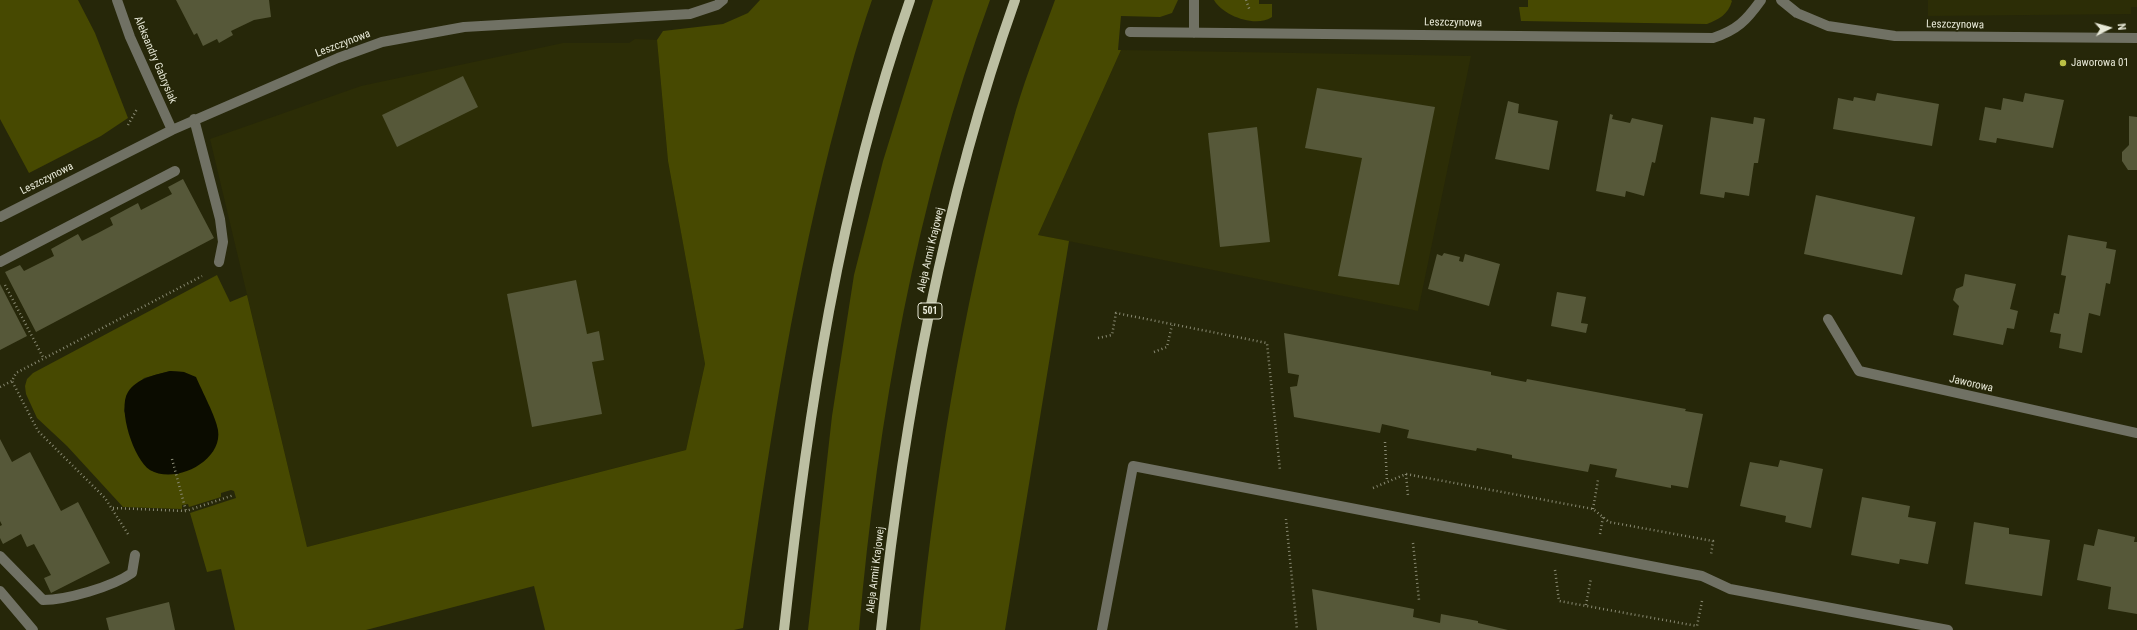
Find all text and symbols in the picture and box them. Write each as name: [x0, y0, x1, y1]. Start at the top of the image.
north arrow: [2089, 8, 2129, 48]
street label: Aleksandry Gabrysiak: [131, 14, 179, 106]
street label: Leszczynowa: [1424, 16, 1482, 30]
street label: Leszczynowa: [1926, 18, 1984, 32]
text: N: [2115, 23, 2128, 31]
street label: Leszczynowa: [314, 27, 372, 61]
place label: Jaworowa 01: [2071, 56, 2129, 70]
marker: Jaworowa 01: [2058, 58, 2068, 68]
street label: Leszczynowa: [18, 160, 76, 198]
street label: Aleja Armii Krajowej: [915, 206, 947, 294]
road number: 501: [918, 303, 942, 319]
street label: Jaworowa: [1948, 373, 1994, 395]
street label: Aleja Armii Krajowej: [864, 526, 888, 614]

